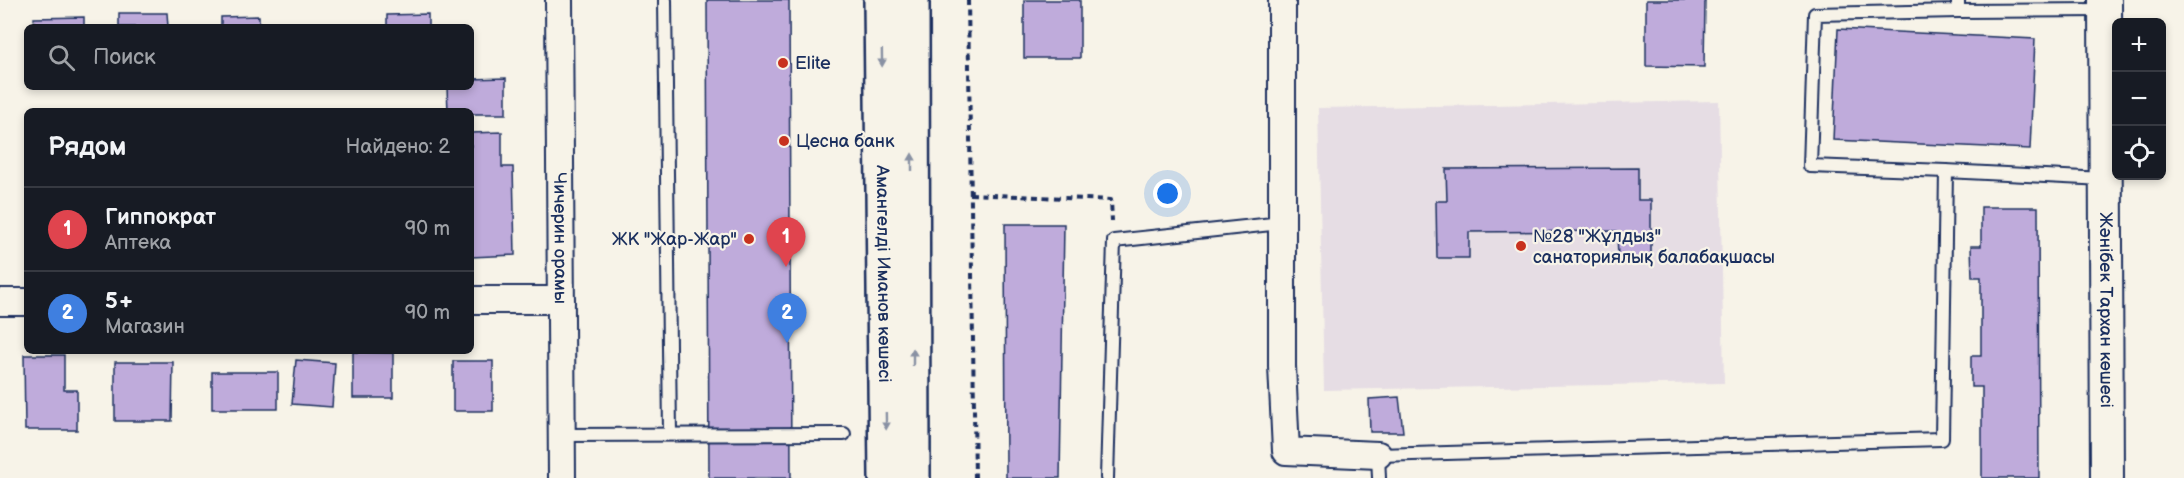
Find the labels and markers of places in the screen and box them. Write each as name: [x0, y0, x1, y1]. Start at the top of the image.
place label: Elite: [795, 53, 831, 74]
marker: Elite: [776, 56, 790, 70]
place label: Цесна банк: [796, 131, 895, 152]
marker: Цесна банк: [777, 134, 791, 148]
pin: 1: [766, 218, 806, 267]
place label: №28 "Жұлдыз" санаториялық балабақшасы: [1533, 226, 1775, 268]
place label: ЖК "Жар-Жар": [612, 229, 737, 250]
marker: ЖК "Жар-Жар": [742, 232, 756, 246]
marker: №28 "Жұлдыз" санаториялық балабақшасы: [1514, 239, 1528, 253]
pin: 2: [768, 294, 806, 343]

